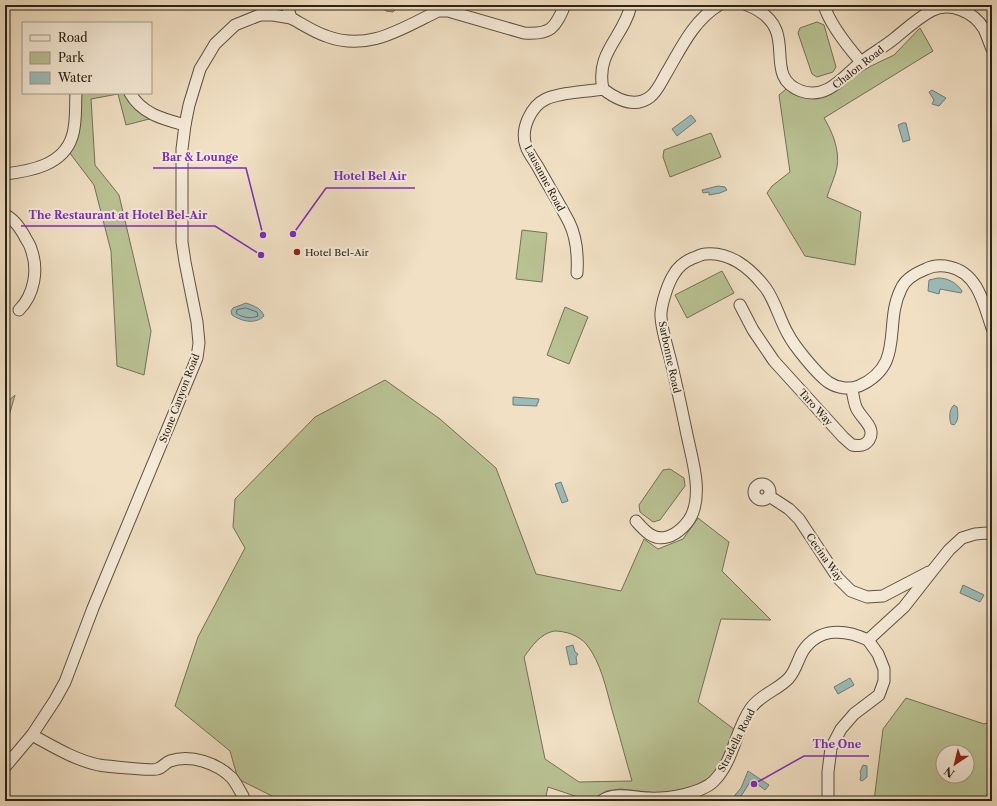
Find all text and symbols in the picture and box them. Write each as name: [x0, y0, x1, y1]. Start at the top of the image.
legend: [22, 22, 152, 94]
text: Road: [58, 30, 88, 45]
street label: Chalon Road: [830, 43, 887, 92]
text: Park: [58, 50, 85, 65]
text: Water: [57, 70, 92, 85]
street label: Lausanne Road: [522, 143, 567, 214]
callout: Bar & Lounge: [153, 145, 246, 168]
text: Bar & Lounge: [162, 150, 239, 164]
callout: Hotel Bel Air: [326, 165, 415, 188]
text: Hotel Bel Air: [333, 169, 407, 183]
callout: The Restaurant at Hotel Bel-Air: [21, 203, 215, 226]
text: The Restaurant at Hotel Bel-Air: [29, 208, 208, 222]
place label: Hotel Bel-Air: [305, 246, 370, 259]
marker: Hotel Bel-Air: [292, 247, 302, 257]
street label: Sarbonne Road: [656, 320, 683, 394]
street label: Stone Canyon Road: [157, 352, 202, 445]
street label: Taro Way: [796, 386, 836, 429]
street label: Cecina Way: [803, 531, 846, 584]
street label: Stradella Road: [715, 706, 758, 774]
callout: The One: [804, 733, 869, 756]
text: The One: [813, 737, 862, 751]
north arrow: [935, 744, 975, 784]
text: N: [941, 763, 957, 781]

